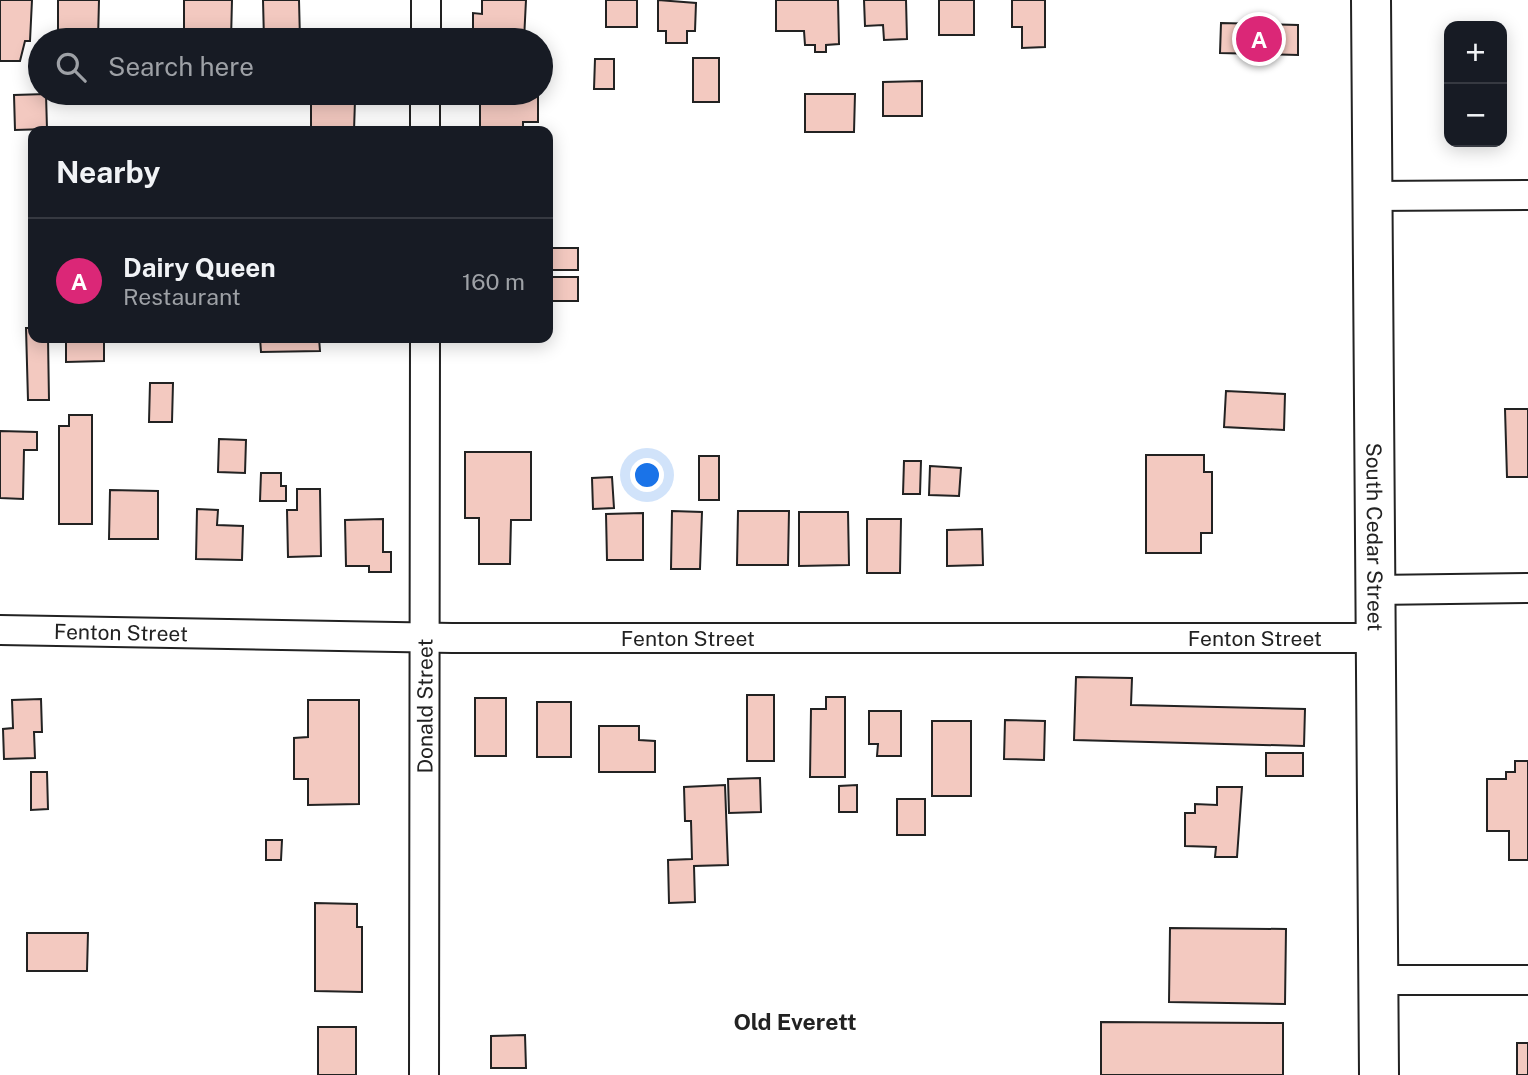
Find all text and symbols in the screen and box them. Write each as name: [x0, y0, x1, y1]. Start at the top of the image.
pin: A: [1236, 13, 1282, 65]
map controls: [1444, 21, 1507, 147]
button: +: [1444, 21, 1507, 84]
search box: [28, 28, 553, 105]
icon: search: [52, 48, 90, 86]
text: Search here: [108, 51, 254, 82]
button: −: [1444, 84, 1507, 147]
text: Nearby: [56, 154, 160, 190]
text: Dairy Queen: [123, 252, 276, 283]
text: A: [71, 268, 87, 295]
text: 160 m: [462, 268, 525, 295]
text: Restaurant: [123, 283, 241, 310]
street label: South Cedar Street: [1362, 443, 1388, 631]
your location: [630, 458, 664, 492]
street label: Fenton Street: [54, 618, 188, 646]
street label: Fenton Street: [621, 626, 755, 651]
street label: Fenton Street: [1188, 626, 1322, 651]
street label: Donald Street: [412, 638, 437, 774]
district label: Old Everett: [733, 1008, 857, 1035]

